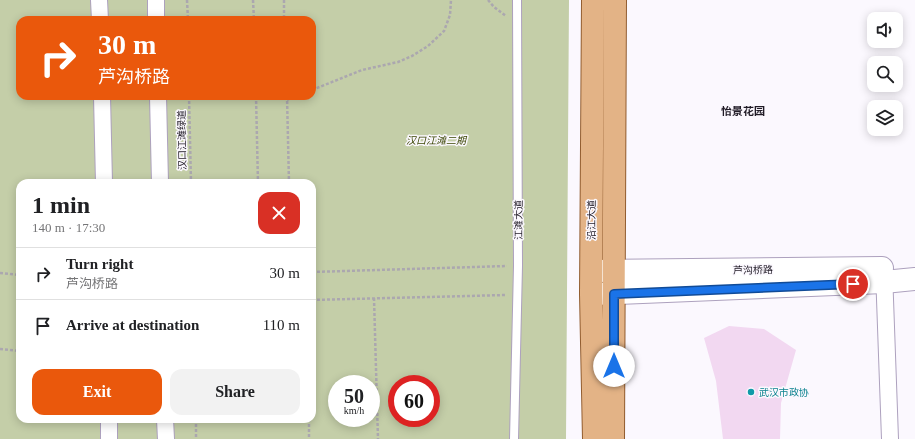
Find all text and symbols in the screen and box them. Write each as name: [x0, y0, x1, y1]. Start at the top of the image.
map controls: [867, 12, 903, 136]
button: sound: [867, 12, 903, 48]
text: 30 m: [98, 29, 156, 60]
icon: right: [32, 32, 84, 84]
button: search: [867, 56, 903, 92]
text: 芦沟桥路: [98, 67, 170, 87]
button: layers: [867, 100, 903, 136]
district label: 怡景花园: [721, 105, 765, 117]
street label: 汉口江滩绿道: [176, 110, 188, 170]
park label: 汉口江滩二期: [406, 135, 468, 146]
text: 1 min: [32, 192, 90, 218]
button: close: [258, 192, 300, 234]
street label: 江滩大道: [513, 200, 524, 240]
street label: 沿江大道: [586, 200, 597, 240]
text: 140 m · 17:30: [32, 220, 105, 235]
text: Turn right: [66, 256, 133, 272]
icon: right: [32, 263, 54, 285]
street label: 芦沟桥路: [733, 264, 773, 276]
text: 30 m: [270, 265, 300, 281]
pin: [836, 267, 870, 301]
icon: arrive: [842, 273, 864, 295]
text: 芦沟桥路: [66, 276, 118, 291]
icon: arrive: [32, 315, 54, 337]
text: Arrive at destination: [66, 317, 199, 333]
text: 110 m: [263, 317, 300, 333]
position arrow: [593, 345, 635, 387]
button: Exit: [32, 369, 162, 415]
button: Share: [170, 369, 300, 415]
speed limit sign: 60: [388, 375, 440, 427]
text: 50: [344, 385, 364, 407]
marker: 武汉市政协: [746, 387, 756, 397]
place label: 武汉市政协: [759, 387, 809, 398]
text: km/h: [344, 405, 364, 416]

